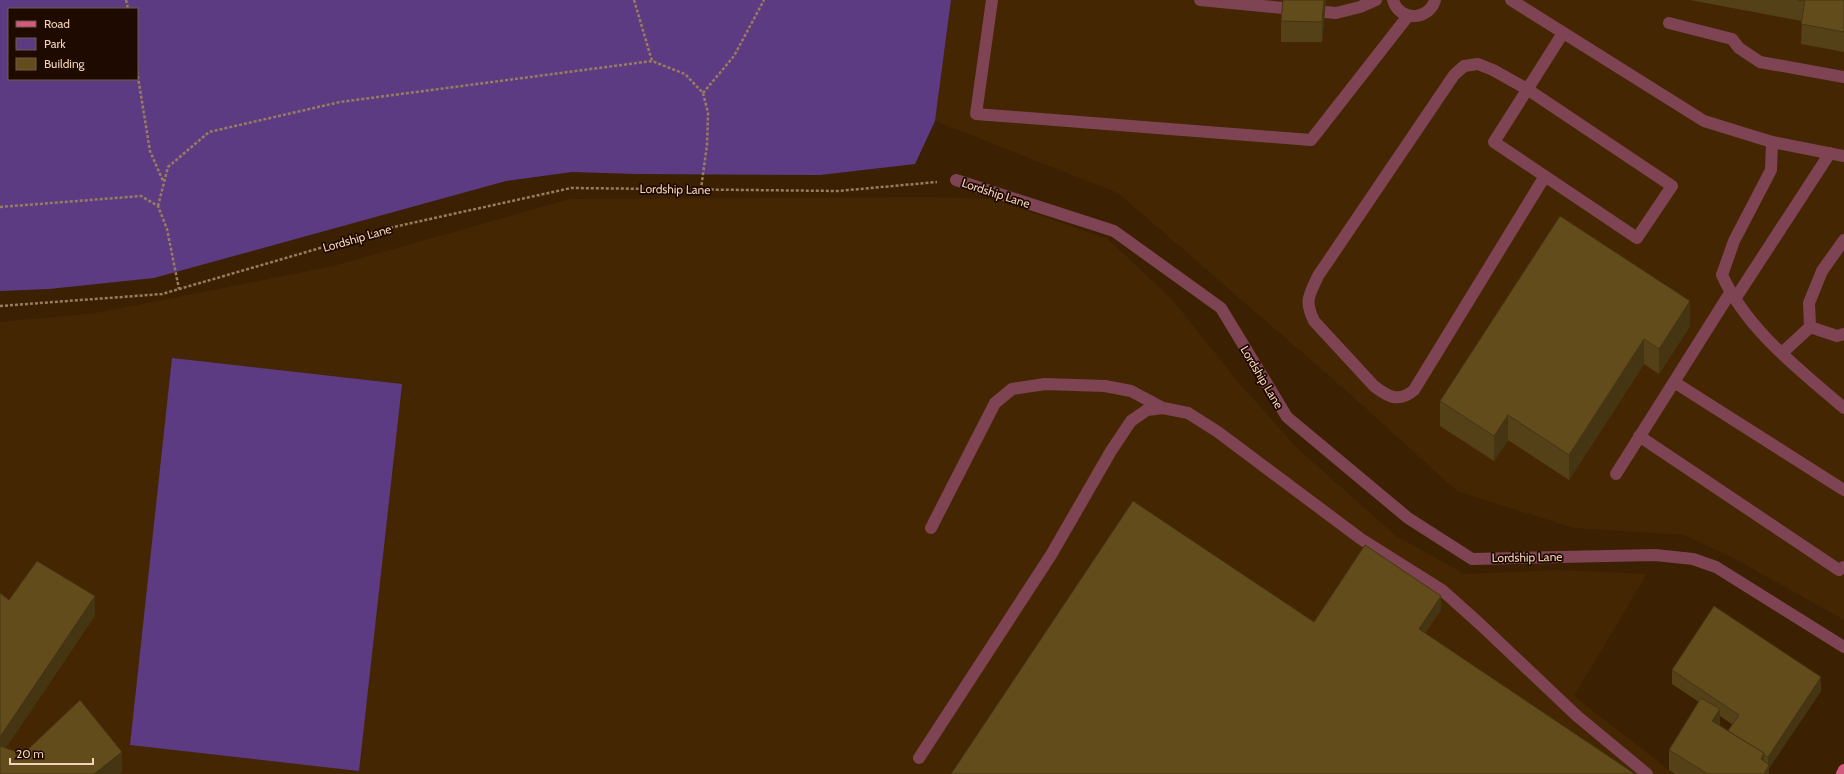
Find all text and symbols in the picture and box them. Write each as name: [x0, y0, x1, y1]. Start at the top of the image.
legend: [8, 8, 138, 80]
text: Road: [44, 16, 70, 31]
text: Park: [44, 36, 66, 51]
text: Building: [44, 56, 86, 71]
street label: Lordship Lane: [960, 175, 1032, 211]
street label: Lordship Lane: [639, 181, 711, 197]
street label: Lordship Lane: [321, 221, 393, 255]
street label: Lordship Lane: [1237, 343, 1287, 411]
street label: Lordship Lane: [1491, 549, 1563, 565]
scale bar: [10, 740, 93, 766]
text: 20 m: [16, 746, 44, 761]

